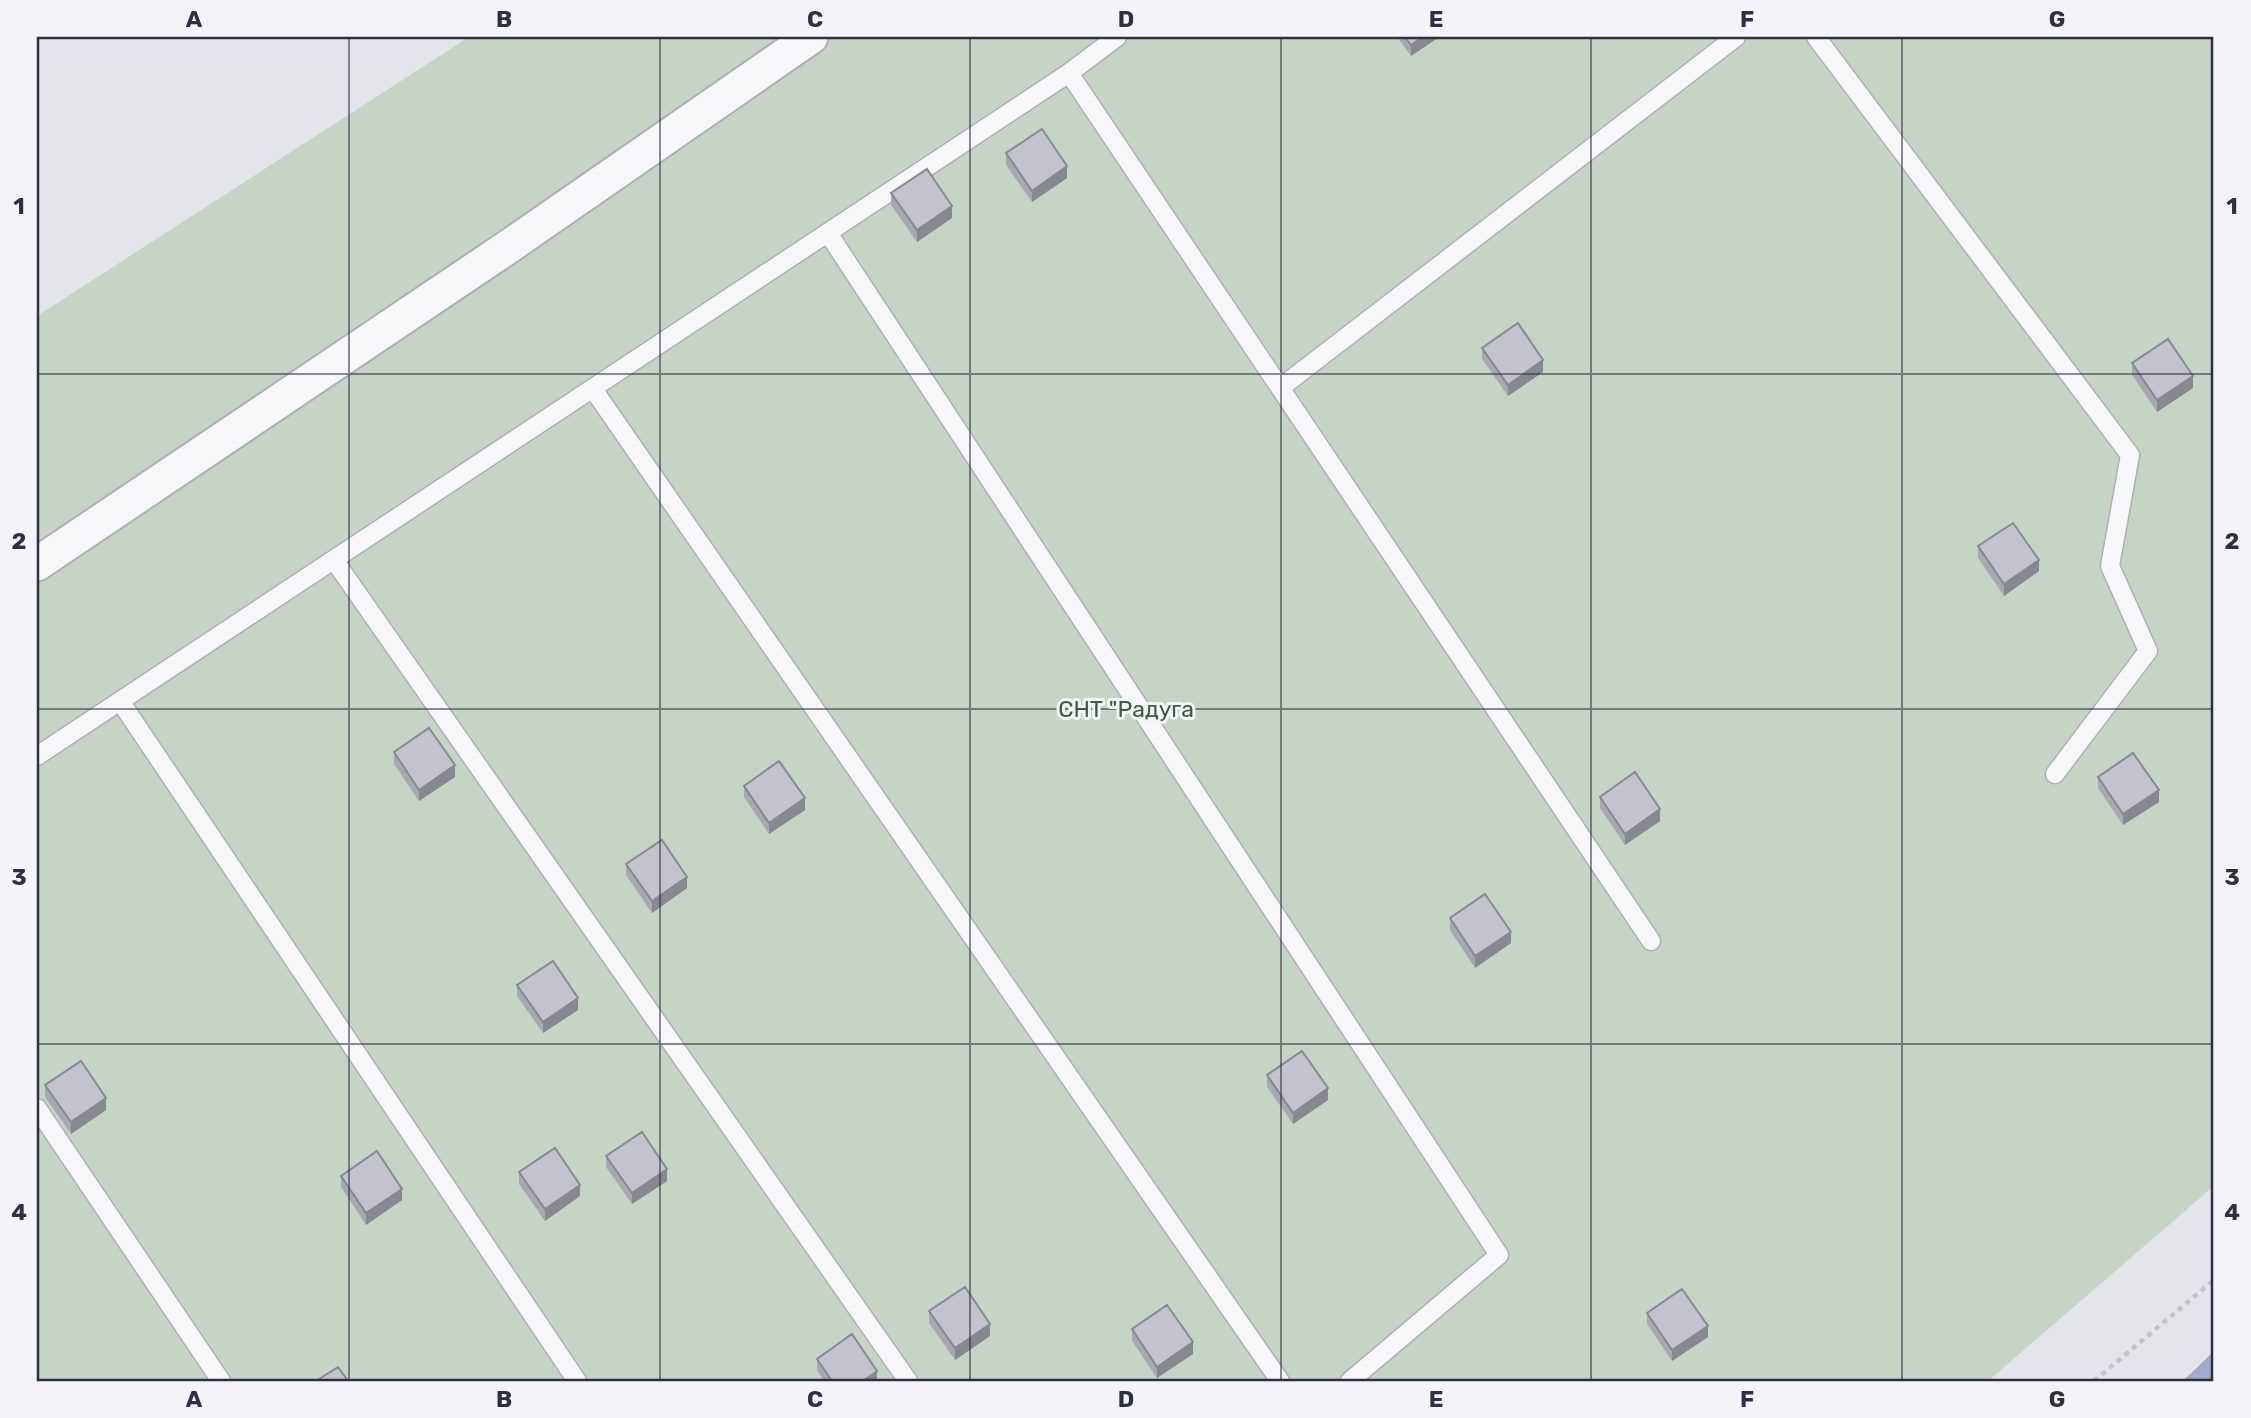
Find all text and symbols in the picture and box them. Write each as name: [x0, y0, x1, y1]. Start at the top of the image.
text: A: [186, 5, 203, 33]
text: B: [496, 5, 512, 33]
text: C: [807, 5, 823, 33]
text: D: [1118, 5, 1134, 33]
text: E: [1429, 5, 1443, 33]
text: F: [1740, 5, 1754, 33]
text: G: [2049, 5, 2065, 33]
text: 1: [13, 192, 25, 220]
text: 1: [2226, 192, 2238, 220]
text: 2: [12, 527, 26, 555]
text: 2: [2225, 527, 2239, 555]
park label: СНТ "Радуга: [1058, 695, 1194, 723]
text: 3: [11, 863, 27, 891]
text: 3: [2224, 863, 2240, 891]
text: 4: [11, 1198, 27, 1226]
text: 4: [2224, 1198, 2240, 1226]
text: A: [186, 1385, 203, 1413]
text: B: [496, 1385, 512, 1413]
text: C: [807, 1385, 823, 1413]
text: D: [1118, 1385, 1134, 1413]
text: E: [1429, 1385, 1443, 1413]
text: F: [1740, 1385, 1754, 1413]
text: G: [2049, 1385, 2065, 1413]

